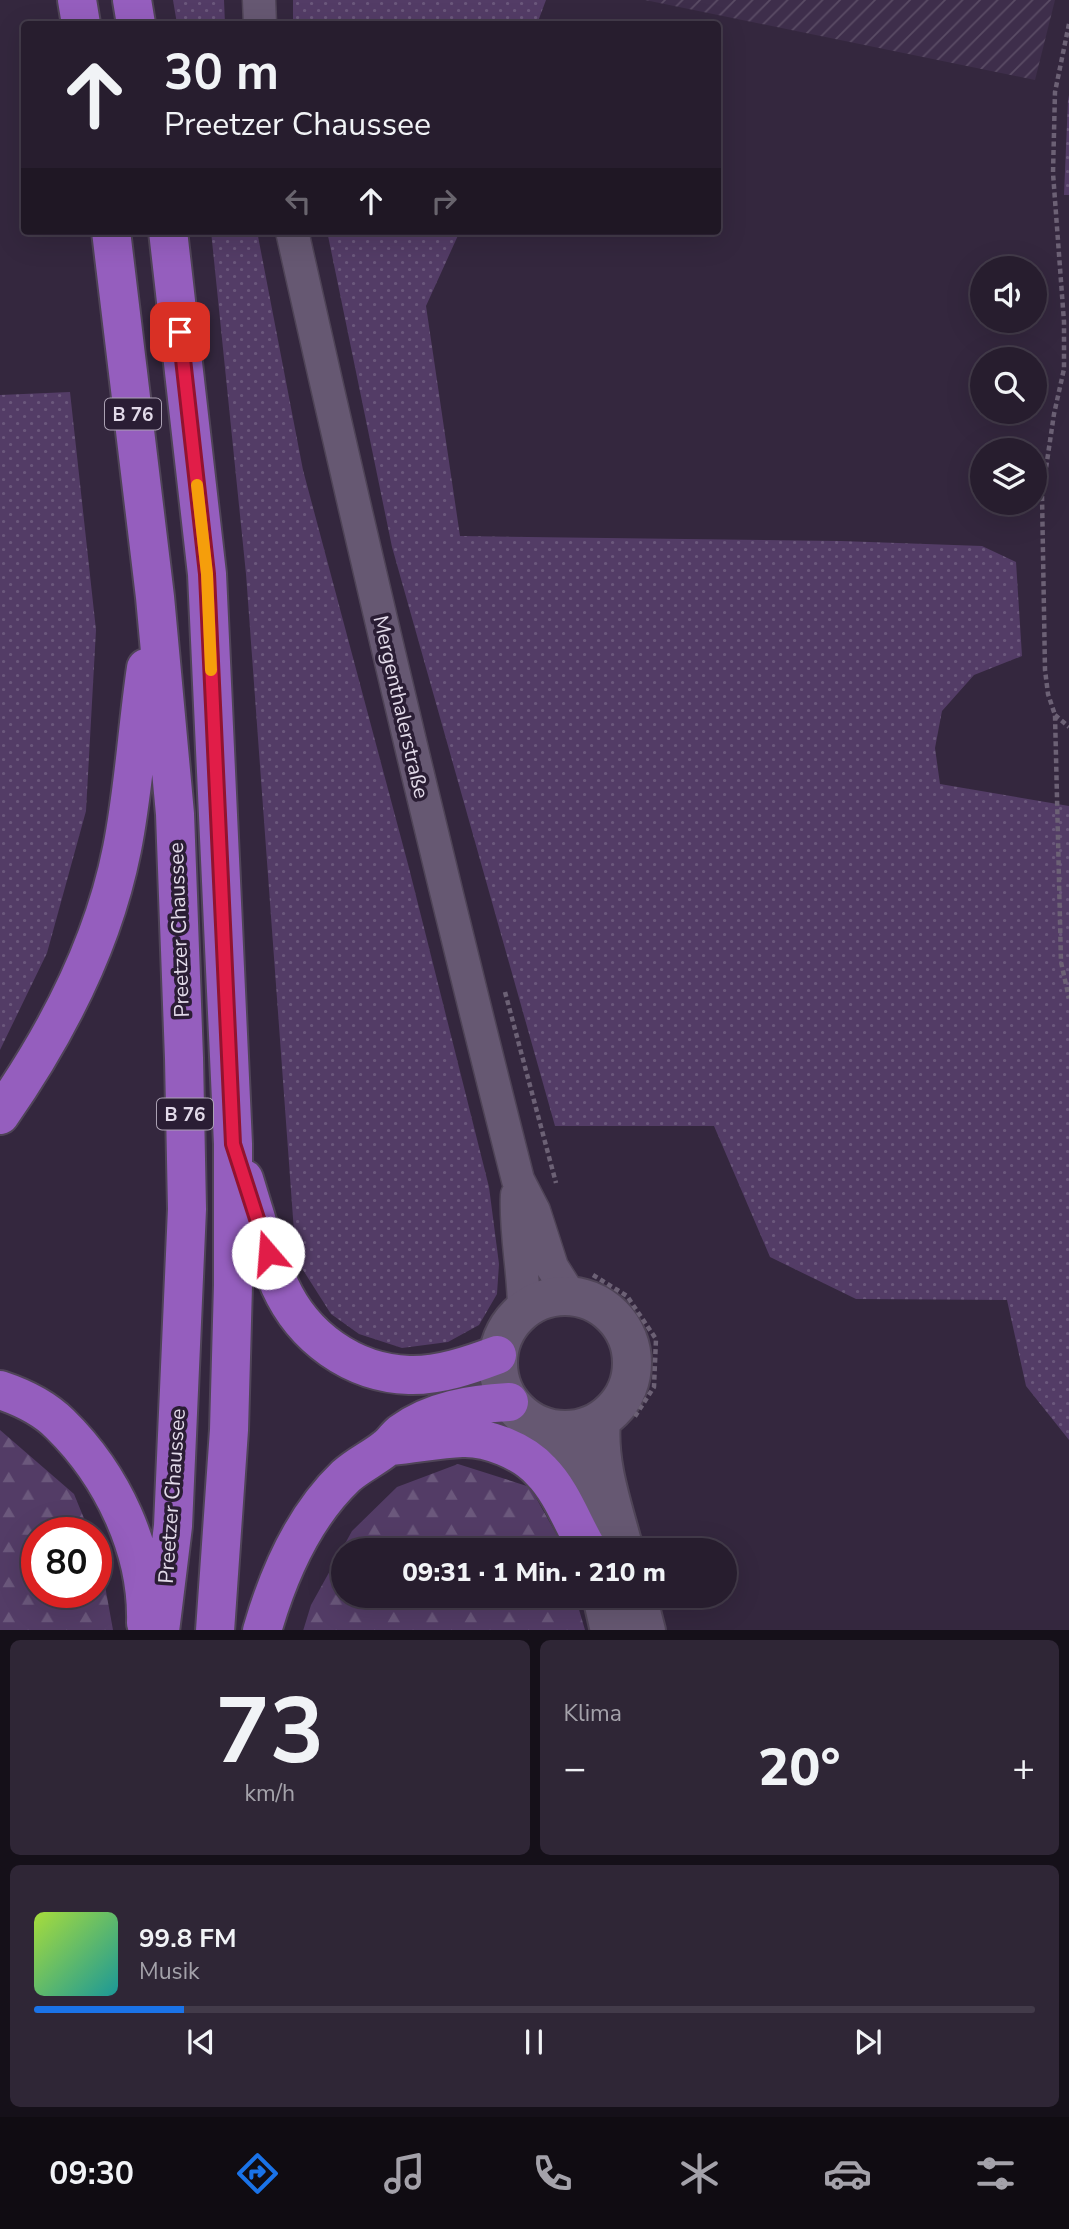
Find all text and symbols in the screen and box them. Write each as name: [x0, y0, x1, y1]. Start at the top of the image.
text: 30 m: [164, 39, 279, 106]
icon: ahead: [49, 49, 140, 140]
text: Preetzer Chaussee: [164, 103, 431, 146]
icon: left: [279, 182, 317, 220]
icon: ahead: [352, 182, 390, 220]
icon: right: [425, 182, 463, 220]
map controls: [970, 256, 1047, 515]
button: sound: [970, 256, 1047, 333]
pin: [150, 302, 210, 362]
icon: arrive: [161, 313, 199, 351]
button: search: [970, 347, 1047, 424]
road number: B 76: [105, 398, 161, 430]
button: layers: [970, 438, 1047, 515]
street label: Mergenthalerstraße: [366, 613, 436, 801]
street label: Preetzer Chaussee: [162, 842, 196, 1018]
road number: B 76: [157, 1098, 213, 1130]
position arrow: [231, 1216, 305, 1290]
street label: Preetzer Chaussee: [152, 1408, 192, 1584]
speed limit sign: 80: [21, 1517, 112, 1608]
text: 09:31 · 1 Min. · 210 m: [402, 1555, 666, 1590]
text: 73: [215, 1670, 324, 1794]
text: Klima: [564, 1698, 622, 1729]
text: 20°: [758, 1732, 840, 1803]
text: −: [564, 1743, 586, 1794]
text: +: [1012, 1743, 1035, 1794]
text: km/h: [244, 1778, 295, 1809]
text: 99.8 FM: [139, 1921, 236, 1956]
text: Musik: [139, 1956, 199, 1987]
icon: previous: [182, 2023, 220, 2061]
icon: pause: [515, 2023, 553, 2061]
icon: next: [849, 2023, 887, 2061]
icon: directions: [233, 2149, 282, 2198]
icon: music: [380, 2149, 429, 2198]
icon: phone: [528, 2149, 577, 2198]
icon: climate: [675, 2149, 724, 2198]
icon: car: [823, 2149, 872, 2198]
icon: filters: [971, 2149, 1020, 2198]
text: 09:30: [49, 2152, 134, 2195]

